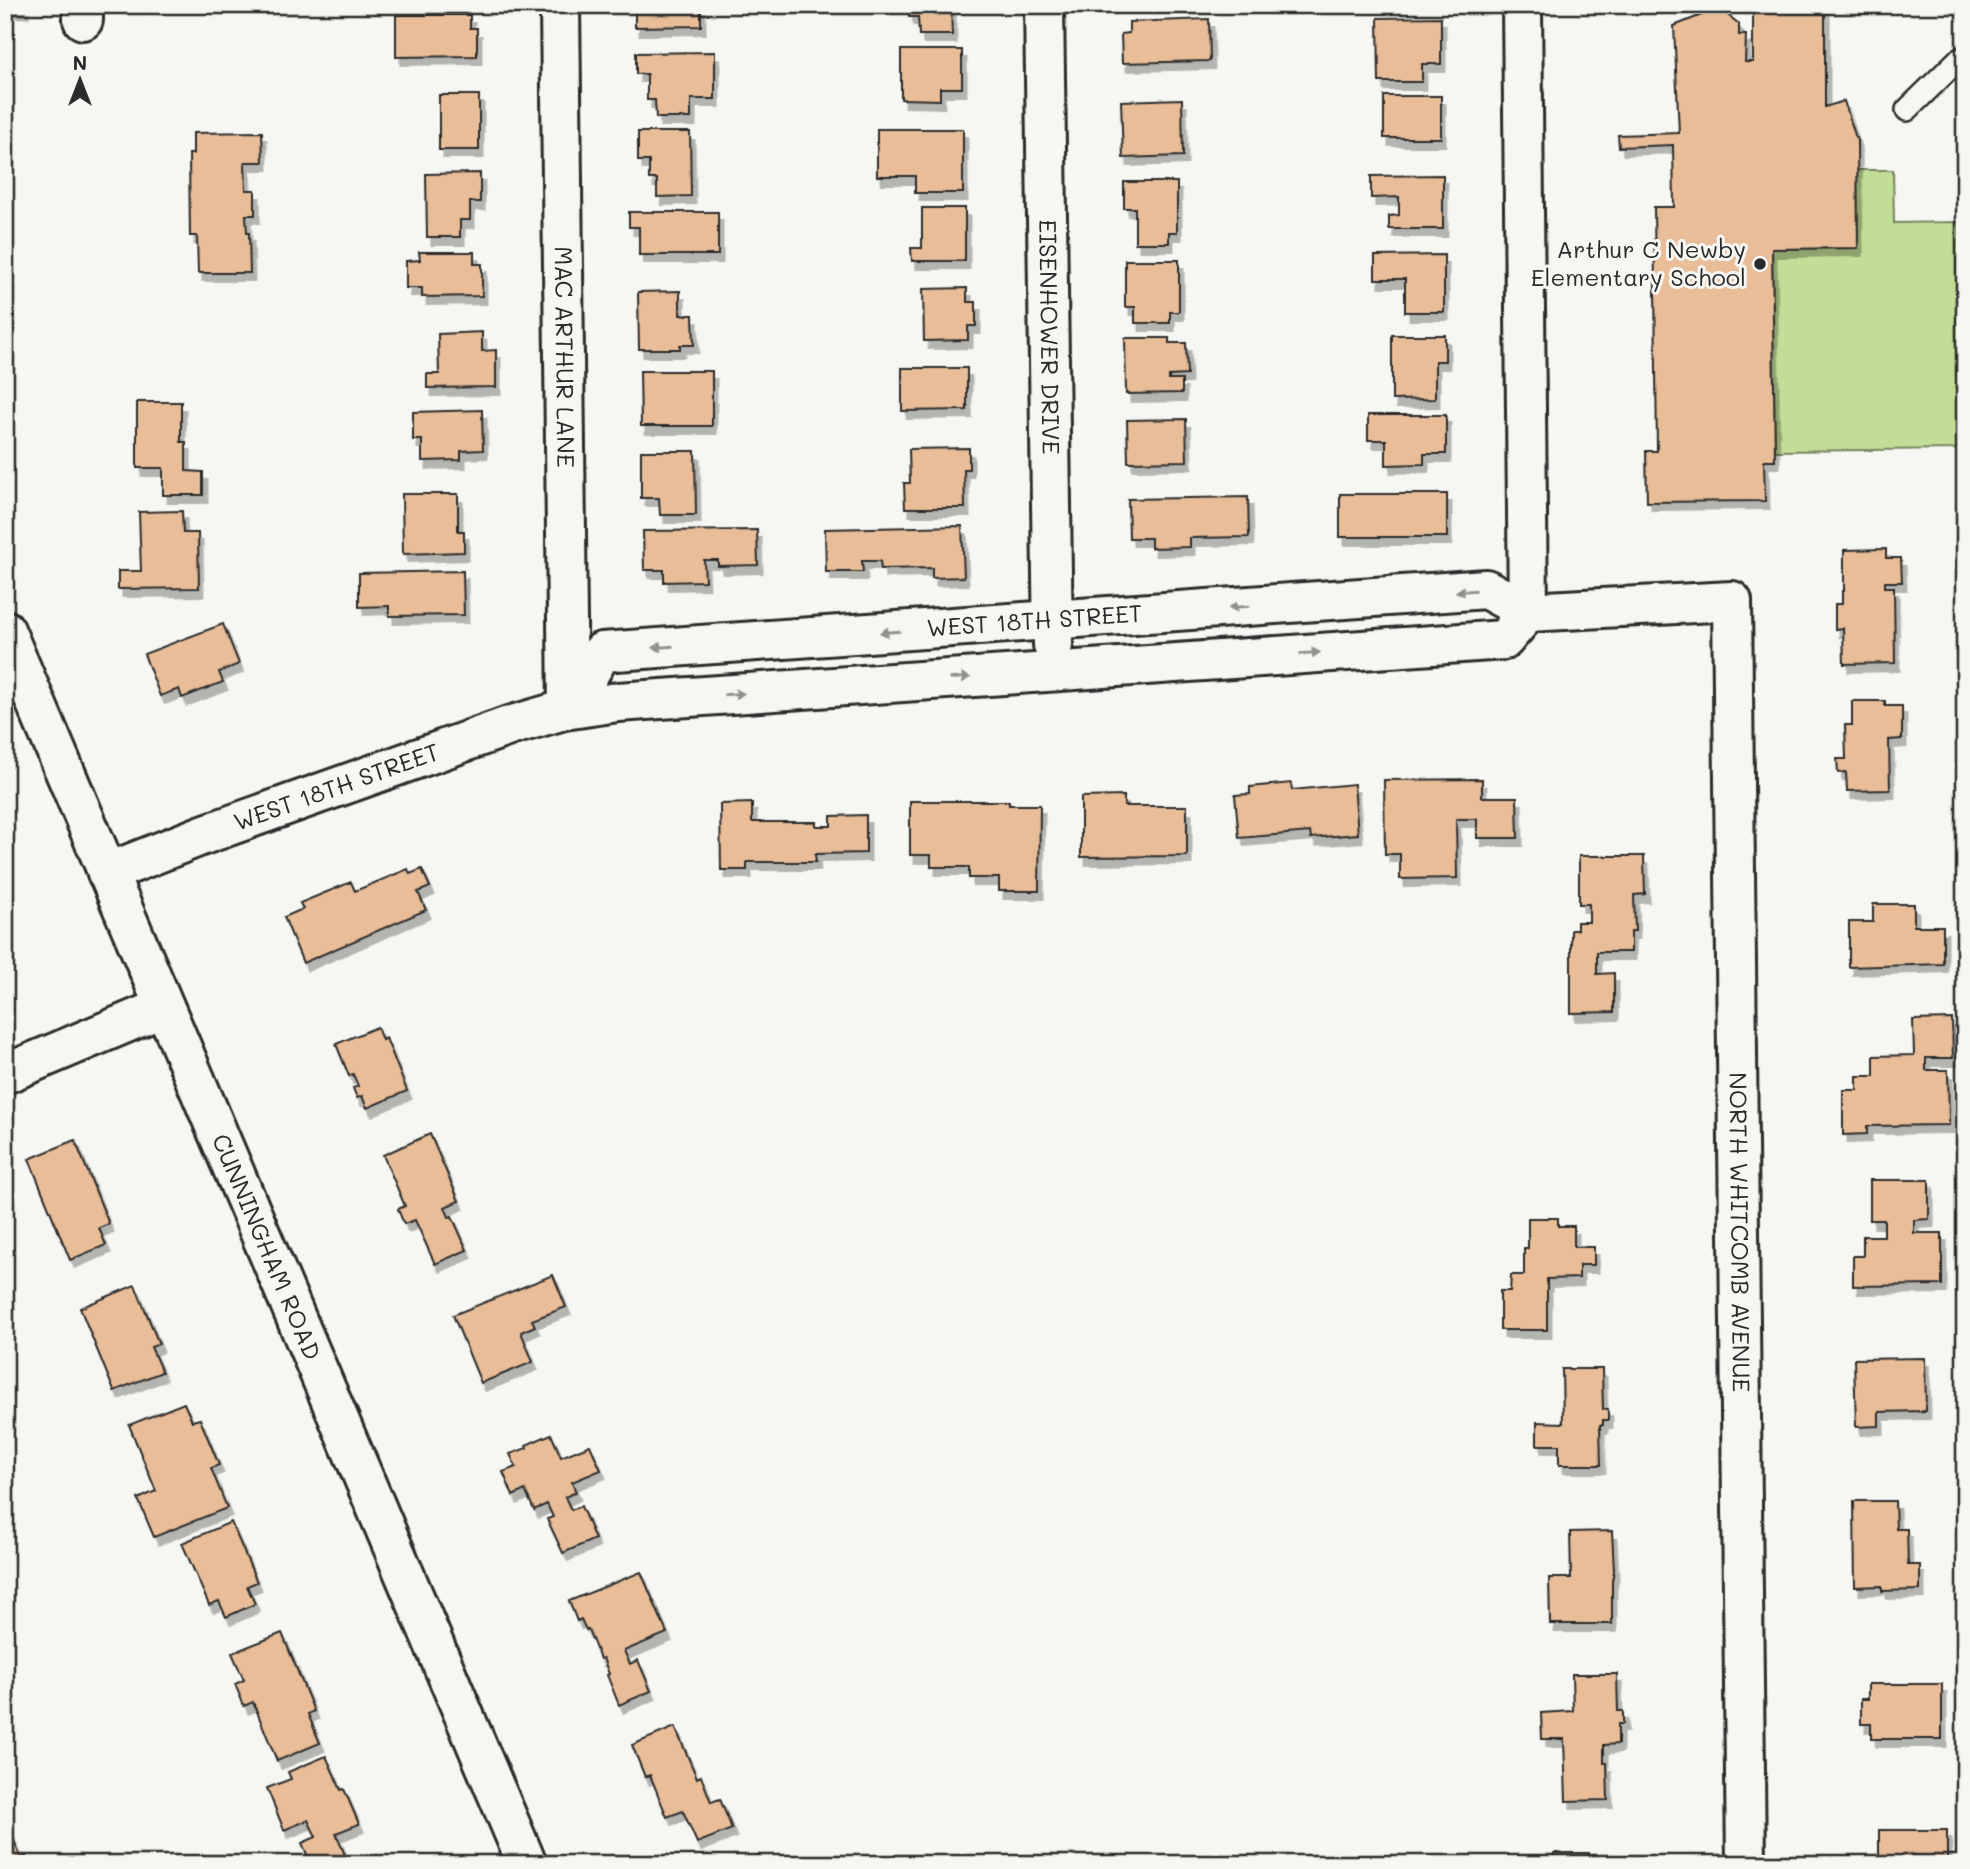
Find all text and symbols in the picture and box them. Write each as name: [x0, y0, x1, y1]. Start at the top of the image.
north arrow: [46, 46, 116, 116]
text: N: [73, 50, 87, 75]
street label: EISENHOWER DRIVE: [1033, 219, 1067, 455]
place label: Arthur C Newby Elementary School: [1531, 233, 1746, 292]
street label: MAC ARTHUR LANE: [549, 246, 582, 468]
marker: Arthur C Newby Elementary School: [1752, 256, 1768, 272]
one-way arrow: [1454, 586, 1476, 597]
street label: WEST 18TH STREET: [926, 597, 1143, 643]
one-way arrow: [1227, 602, 1249, 613]
one-way arrow: [878, 626, 900, 637]
one-way arrow: [651, 642, 673, 653]
one-way arrow: [1299, 648, 1321, 659]
one-way arrow: [950, 672, 972, 683]
one-way arrow: [723, 688, 745, 699]
street label: WEST 18TH STREET: [229, 735, 443, 837]
street label: NORTH WHITCOMB AVENUE: [1723, 1072, 1758, 1392]
street label: CUNNINGHAM ROAD: [206, 1129, 329, 1364]

